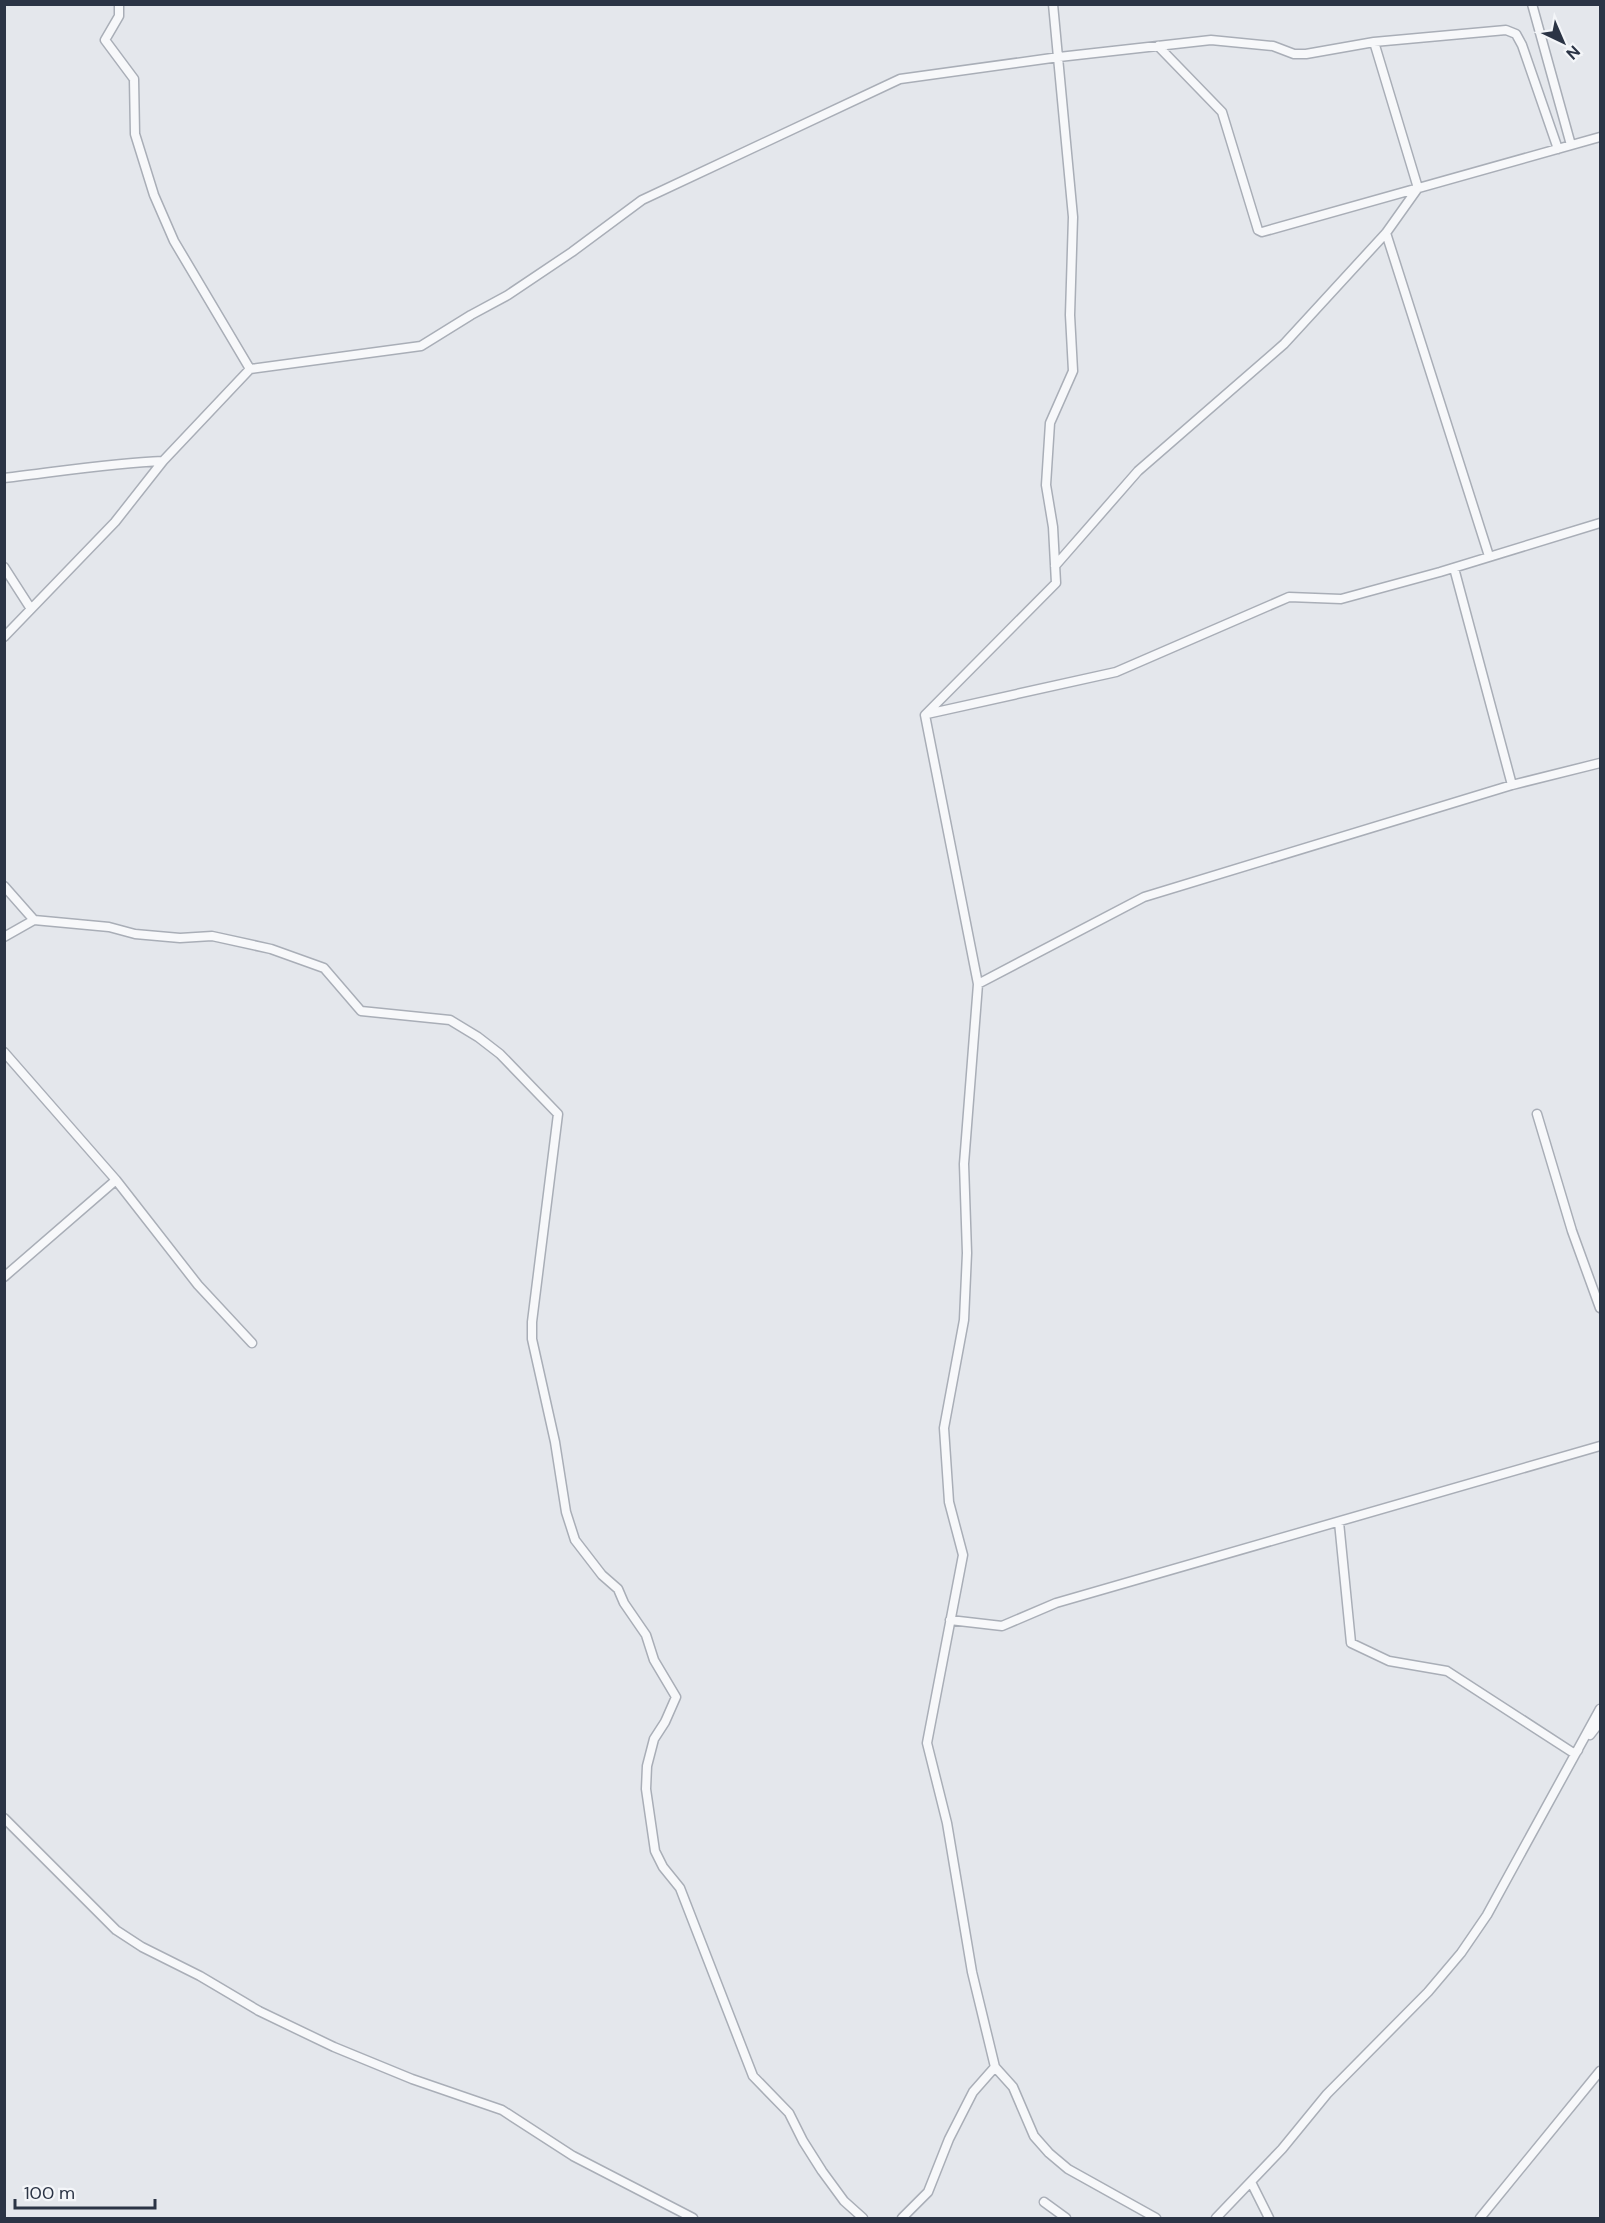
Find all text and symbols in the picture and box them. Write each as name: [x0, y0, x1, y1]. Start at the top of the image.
north arrow: [1533, 12, 1593, 72]
text: N: [1562, 41, 1585, 64]
scale bar: [15, 2172, 154, 2210]
text: 100 m: [24, 2181, 75, 2205]

